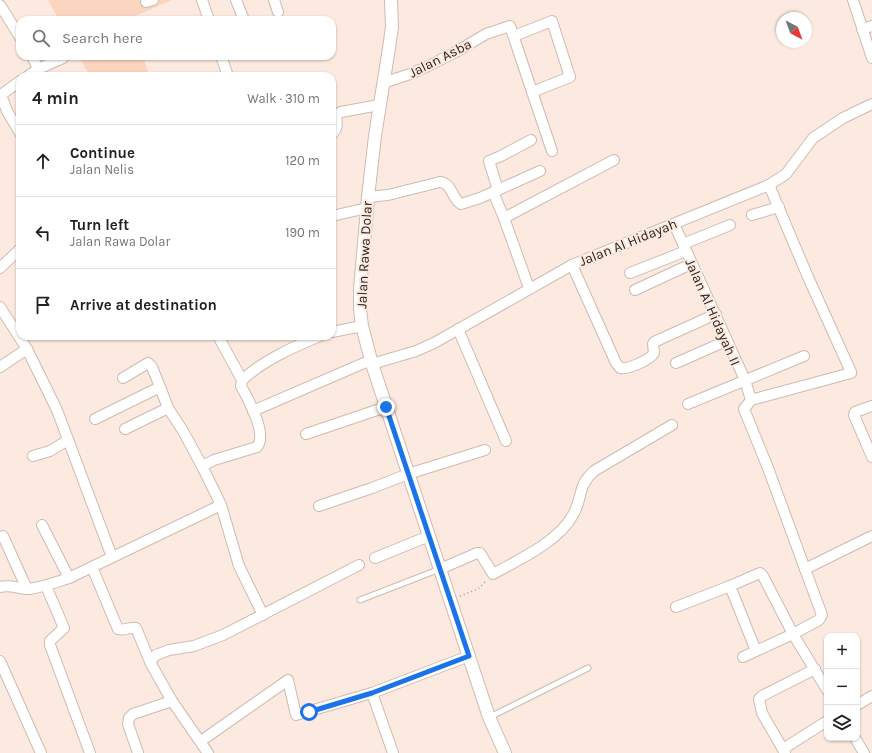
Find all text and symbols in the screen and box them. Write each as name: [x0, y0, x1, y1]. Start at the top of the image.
north arrow: [776, 12, 812, 48]
search box: [16, 16, 336, 60]
icon: search: [30, 27, 52, 49]
text: Search here: [62, 29, 143, 47]
street label: Jalan Asba: [406, 35, 474, 81]
text: 4 min: [32, 88, 79, 108]
text: Walk · 310 m: [247, 91, 320, 106]
text: Continue: [70, 144, 135, 162]
icon: ahead: [32, 150, 54, 172]
text: 120 m: [285, 153, 320, 168]
text: Jalan Nelis: [70, 162, 134, 177]
street label: Jalan Rawa Dolar: [353, 200, 376, 309]
street label: Jalan Al Hidayah: [577, 215, 680, 270]
text: Turn left: [70, 216, 129, 234]
icon: left: [32, 222, 54, 244]
text: 190 m: [285, 225, 320, 240]
text: Jalan Rawa Dolar: [70, 234, 170, 249]
street label: Jalan Al Hidayah II: [681, 256, 744, 368]
icon: arrive: [32, 294, 54, 316]
text: Arrive at destination: [70, 296, 217, 314]
route end: [377, 398, 395, 416]
map controls: [824, 633, 860, 741]
button: +: [824, 633, 860, 669]
button: −: [824, 669, 860, 705]
route start: [300, 703, 318, 721]
button: layers: [824, 705, 860, 741]

